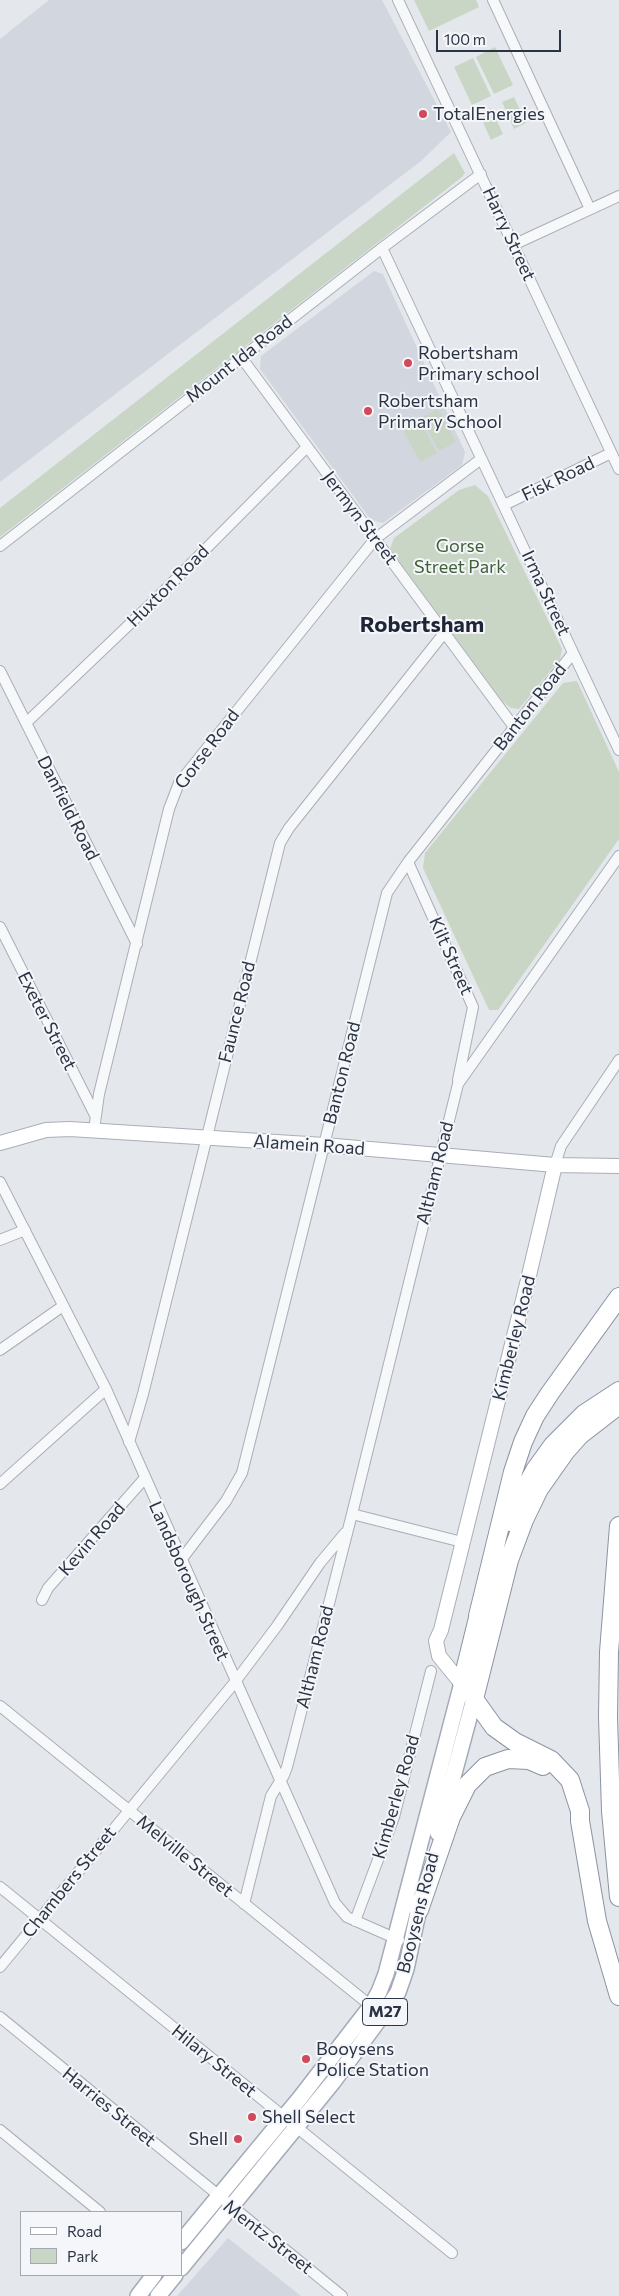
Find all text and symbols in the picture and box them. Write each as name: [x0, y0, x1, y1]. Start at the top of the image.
scale bar: [439, 20, 564, 52]
text: 100 m: [444, 30, 486, 48]
place label: TotalEnergies: [433, 103, 545, 125]
marker: TotalEnergies: [417, 108, 429, 120]
street label: Harry Street: [478, 184, 540, 284]
street label: Mount Ida Road: [181, 311, 297, 407]
place label: Robertsham Primary school: [418, 342, 540, 384]
marker: Robertsham Primary school: [402, 357, 414, 369]
place label: Robertsham Primary School: [378, 390, 502, 432]
marker: Robertsham Primary School: [362, 405, 374, 417]
street label: Fisk Road: [518, 452, 598, 506]
street label: Jermyn Street: [318, 467, 402, 569]
park label: Gorse Street Park: [414, 535, 506, 578]
street label: Huxton Road: [123, 541, 213, 631]
street label: Irma Street: [517, 547, 575, 639]
district label: Robertsham: [360, 612, 484, 638]
street label: Banton Road: [489, 659, 571, 755]
street label: Gorse Road: [170, 705, 244, 793]
street label: Danfield Road: [32, 752, 104, 864]
street label: Kilt Street: [424, 914, 478, 998]
street label: Faunce Road: [214, 959, 260, 1065]
street label: Exeter Street: [13, 968, 81, 1074]
street label: Banton Road: [319, 1019, 365, 1127]
street label: Altham Road: [412, 1119, 458, 1227]
street label: Alamein Road: [252, 1130, 366, 1160]
street label: Kimberley Road: [488, 1273, 540, 1403]
street label: Kevin Road: [54, 1498, 130, 1580]
street label: Landsborough Street: [144, 1498, 234, 1664]
street label: Altham Road: [292, 1603, 338, 1711]
street label: Kimberley Road: [368, 1732, 424, 1862]
street label: Melville Street: [132, 1810, 238, 1902]
street label: Chambers Street: [17, 1822, 121, 1942]
street label: Booysens Road: [393, 1850, 443, 1976]
road number: M27: [362, 1998, 408, 2025]
street label: Hilary Street: [167, 2020, 261, 2102]
place label: Booysens Police Station: [316, 2038, 429, 2080]
marker: Booysens Police Station: [300, 2053, 312, 2065]
street label: Harries Street: [58, 2063, 160, 2151]
place label: Shell Select: [262, 2106, 355, 2128]
marker: Shell Select: [246, 2111, 258, 2123]
place label: Shell: [188, 2128, 228, 2150]
marker: Shell: [232, 2133, 244, 2145]
street label: Mentz Street: [219, 2195, 317, 2279]
legend: [20, 2211, 182, 2276]
text: Road: [67, 2222, 102, 2240]
text: Park: [67, 2247, 98, 2265]

